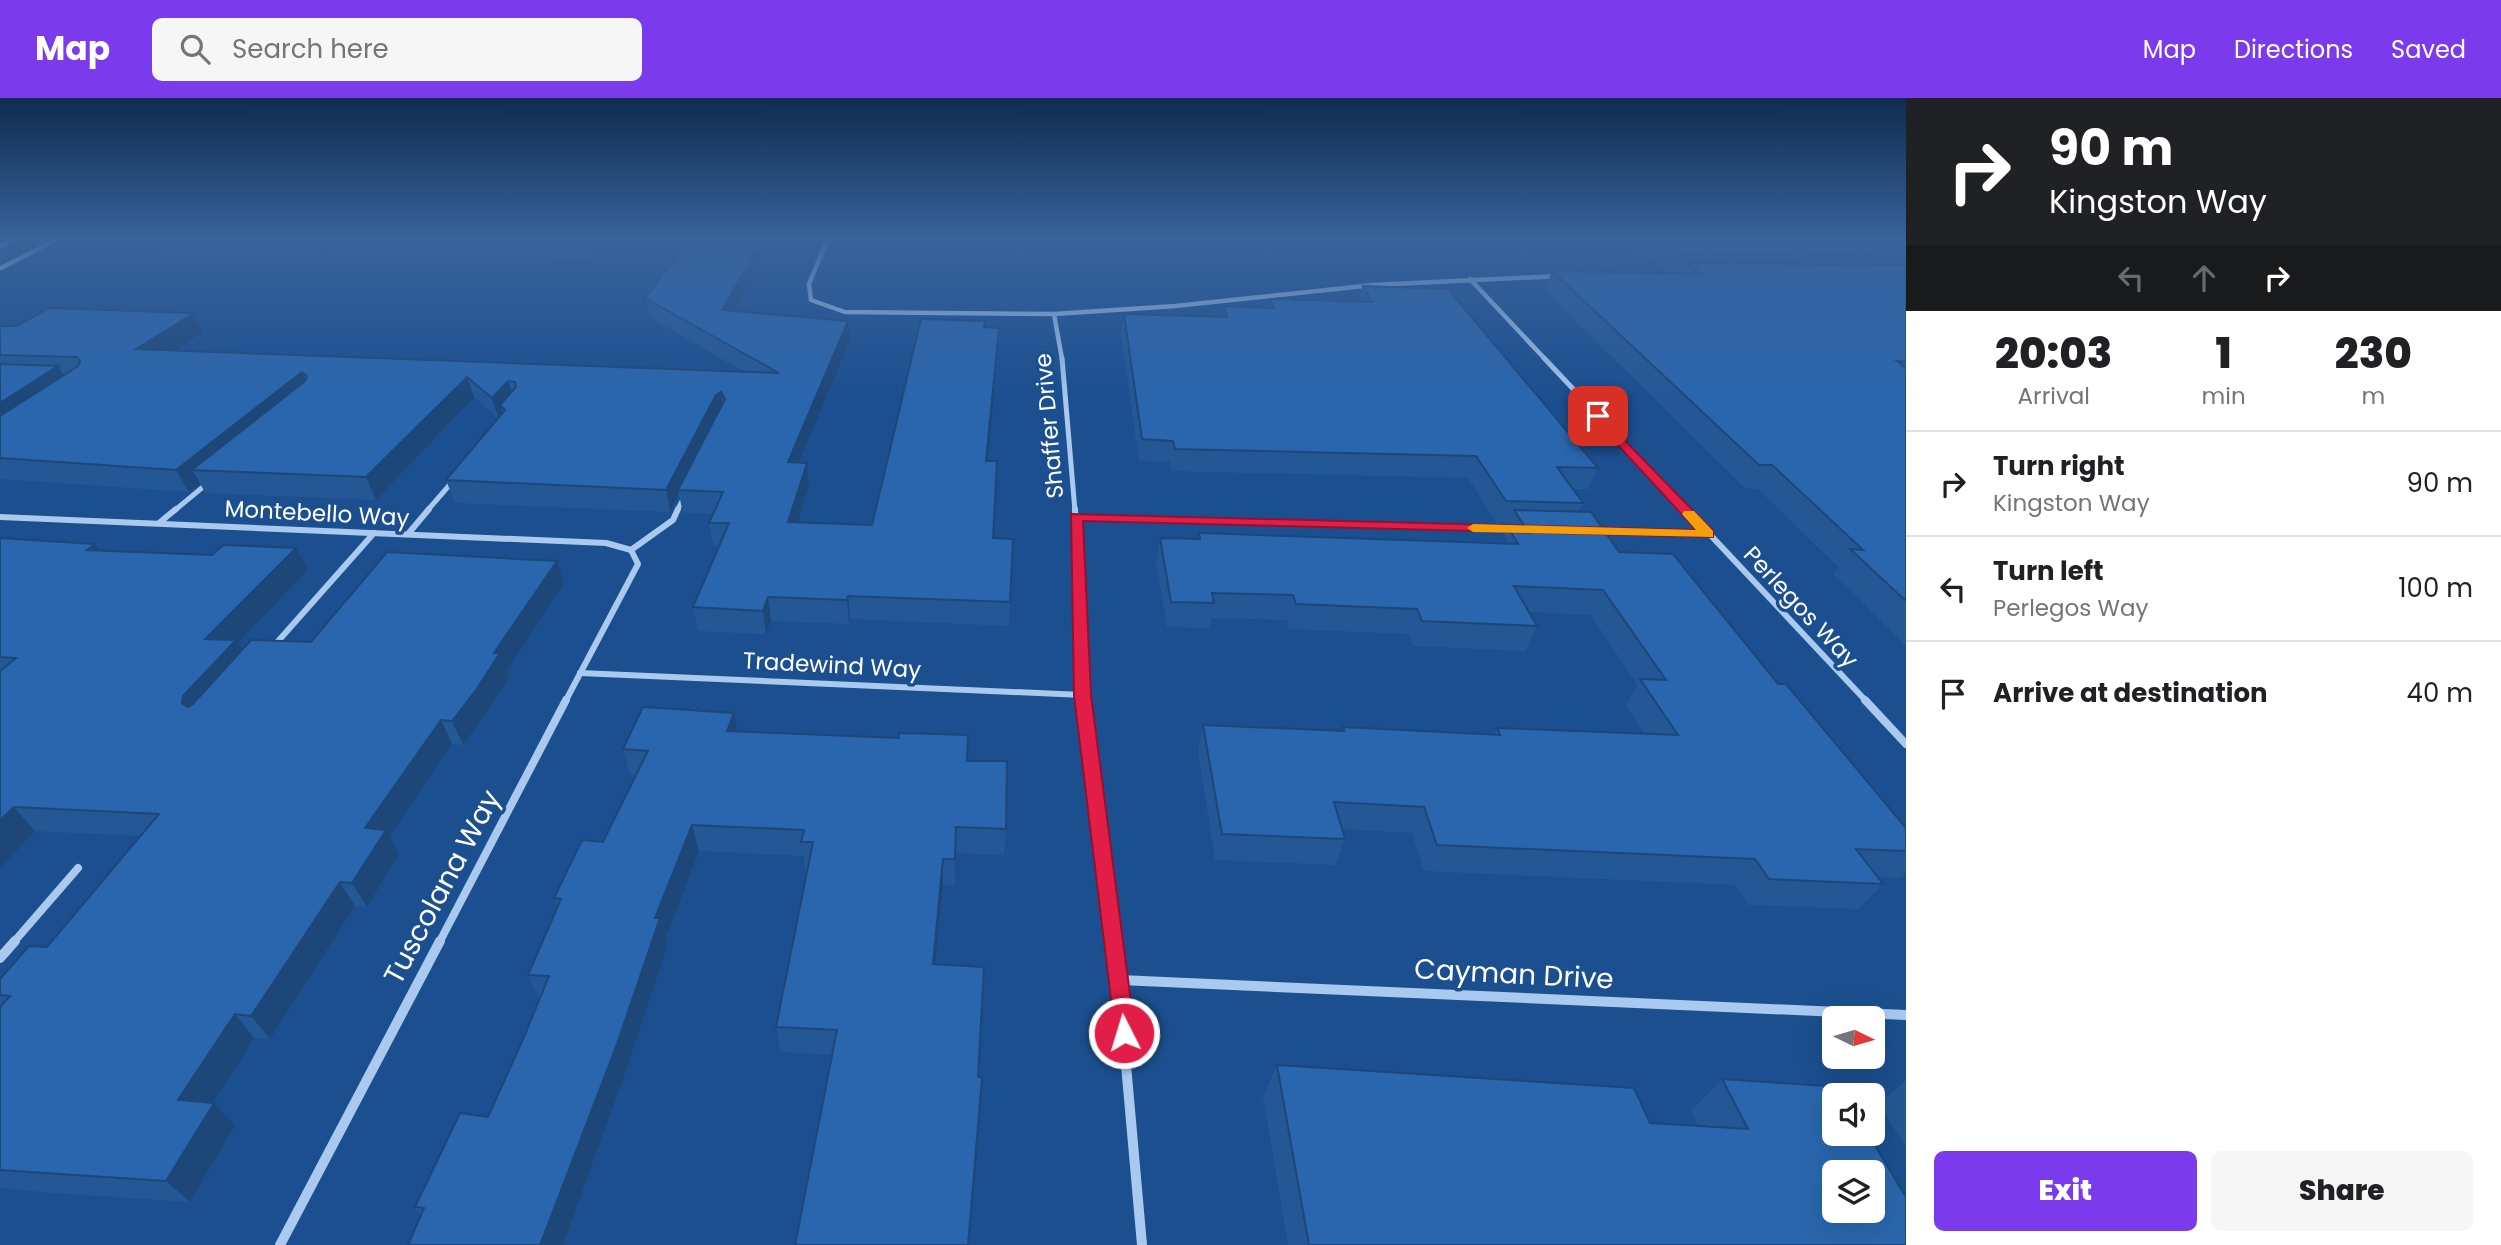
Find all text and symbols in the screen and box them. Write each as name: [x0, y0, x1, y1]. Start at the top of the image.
search box: [152, 18, 642, 81]
text: Map: [35, 25, 110, 72]
icon: search: [176, 30, 214, 68]
text: Search here: [232, 31, 389, 67]
text: Map: [2143, 33, 2196, 66]
text: Directions: [2234, 33, 2353, 66]
text: Saved: [2391, 33, 2466, 66]
text: 90 m: [2049, 114, 2173, 182]
icon: right: [1934, 126, 2025, 217]
text: Kingston Way: [2049, 179, 2267, 224]
icon: left: [2112, 259, 2150, 297]
icon: ahead: [2185, 259, 2223, 297]
icon: right: [2258, 259, 2296, 297]
text: 20:03: [1995, 324, 2112, 383]
text: 1: [2215, 324, 2232, 383]
text: 230: [2335, 324, 2412, 383]
street label: Shaffer Drive: [1027, 352, 1071, 500]
text: Arrival: [2018, 380, 2090, 412]
text: min: [2202, 380, 2246, 412]
text: m: [2361, 380, 2385, 412]
pin: [1568, 386, 1628, 446]
icon: arrive: [1579, 397, 1617, 435]
text: Turn right: [1993, 448, 2125, 484]
icon: right: [1934, 465, 1972, 503]
text: 90 m: [2407, 465, 2473, 501]
text: Kingston Way: [1993, 487, 2150, 519]
street label: Montebello Way: [224, 492, 410, 534]
street label: Perlegos Way: [1736, 539, 1866, 675]
text: Turn left: [1993, 553, 2104, 589]
icon: left: [1934, 570, 1972, 608]
text: 100 m: [2398, 570, 2473, 606]
text: Perlegos Way: [1993, 592, 2148, 624]
street label: Tradewind Way: [742, 644, 922, 686]
icon: arrive: [1934, 675, 1972, 713]
text: Arrive at destination: [1993, 675, 2268, 711]
text: 40 m: [2407, 675, 2473, 711]
street label: Tuscolana Way: [374, 783, 510, 991]
street label: Cayman Drive: [1413, 949, 1615, 999]
position arrow: [1087, 996, 1161, 1070]
north arrow: [1822, 1006, 1885, 1069]
map controls: [1822, 1006, 1885, 1223]
button: sound: [1822, 1083, 1885, 1146]
button: Exit: [1934, 1151, 2197, 1231]
button: Share: [2211, 1151, 2473, 1231]
button: layers: [1822, 1160, 1885, 1223]

